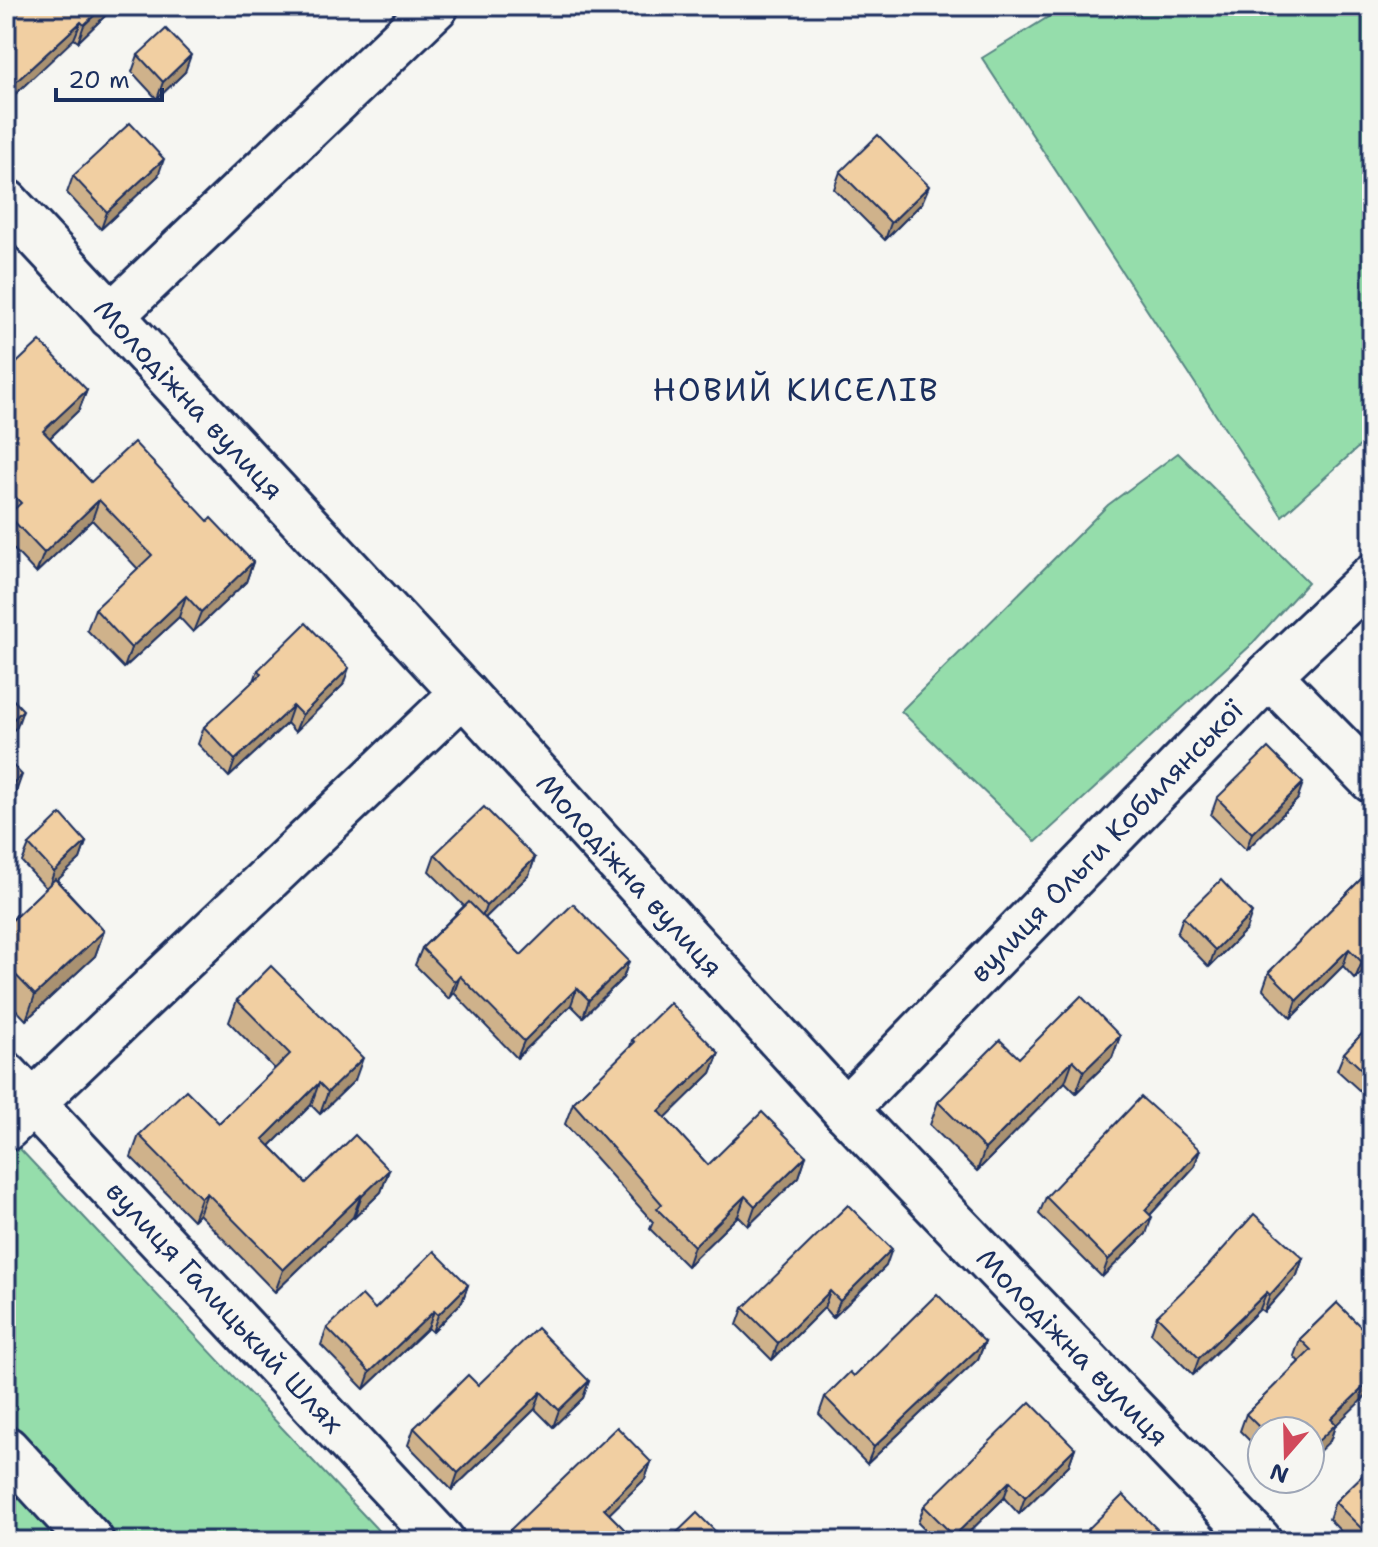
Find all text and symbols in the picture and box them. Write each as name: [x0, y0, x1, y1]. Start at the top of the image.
scale bar: [56, 52, 162, 102]
text: 20 m: [68, 64, 130, 96]
street label: Молодіжна вулиця: [86, 290, 292, 508]
district label: НОВИЙ КИСЕЛІВ: [652, 368, 940, 411]
street label: вулиця Ольги Кобилянської: [961, 691, 1252, 990]
street label: Молодіжна вулиця: [528, 765, 732, 985]
street label: вулиця Галицький Шлях: [98, 1172, 352, 1442]
street label: Молодіжна вулиця: [968, 1239, 1178, 1455]
north arrow: [1246, 1415, 1326, 1495]
text: N: [1266, 1457, 1292, 1490]

